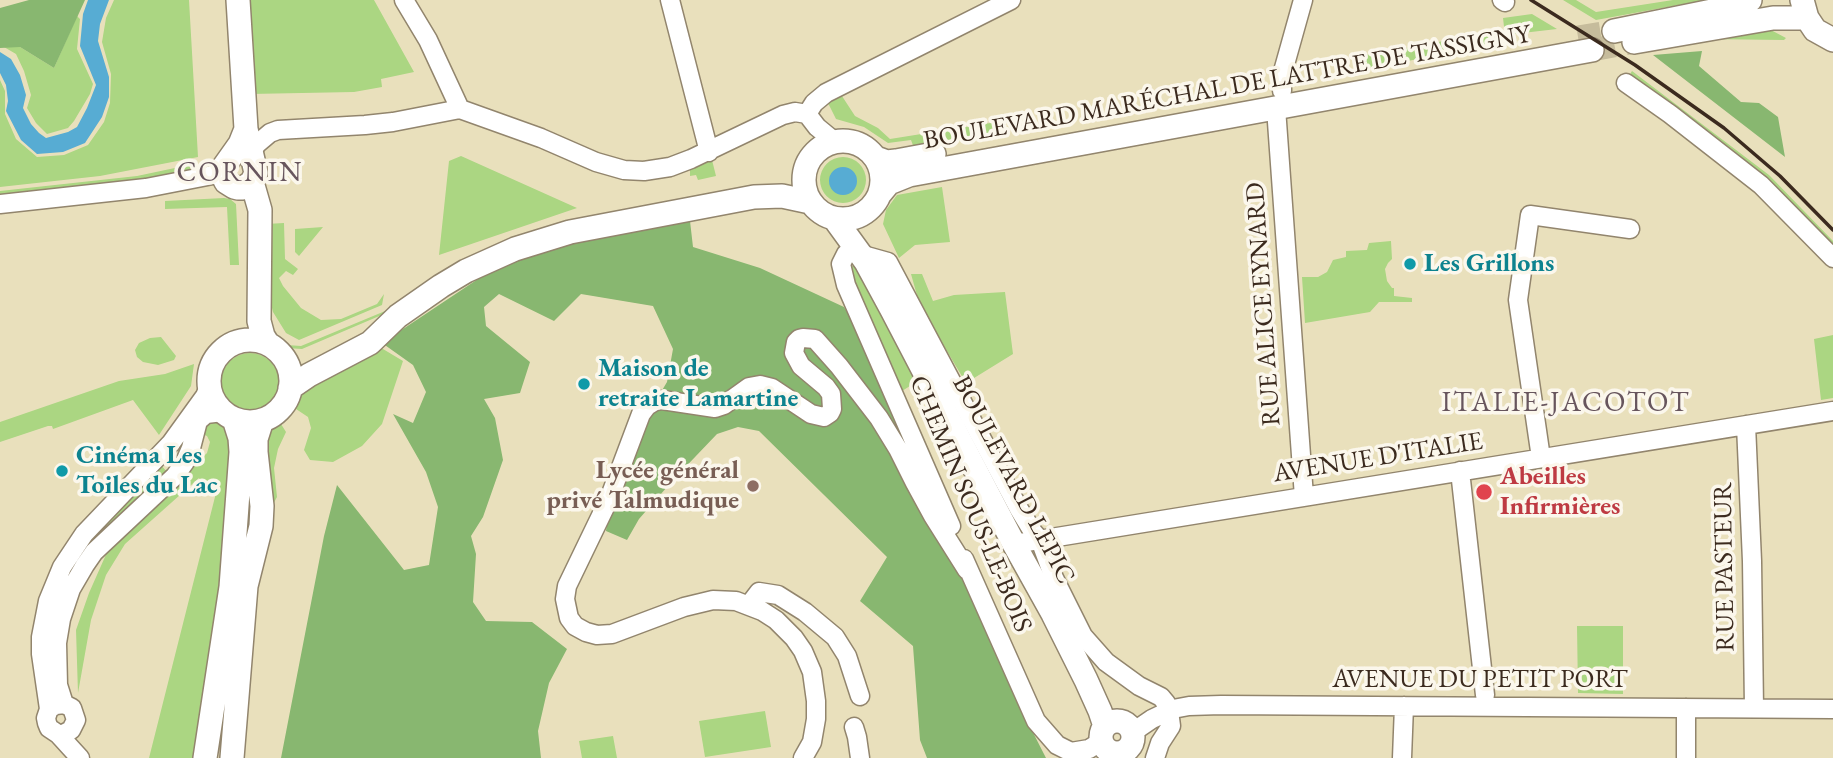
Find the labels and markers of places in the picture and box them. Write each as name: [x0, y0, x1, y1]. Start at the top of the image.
place label: Les Grillons: [1424, 248, 1554, 280]
marker: Les Grillons: [1402, 256, 1418, 272]
place label: Maison de retraite Lamartine: [598, 353, 798, 414]
marker: Maison de retraite Lamartine: [576, 376, 592, 392]
place label: Cinéma Les Toiles du Lac: [76, 440, 218, 502]
place label: Lycée général privé Talmudique: [547, 455, 739, 516]
place label: Abeilles Infirmières: [1500, 461, 1620, 522]
marker: Cinéma Les Toiles du Lac: [54, 463, 70, 479]
marker: Lycée général privé Talmudique: [745, 478, 761, 494]
marker: Abeilles Infirmières: [1474, 482, 1494, 502]

